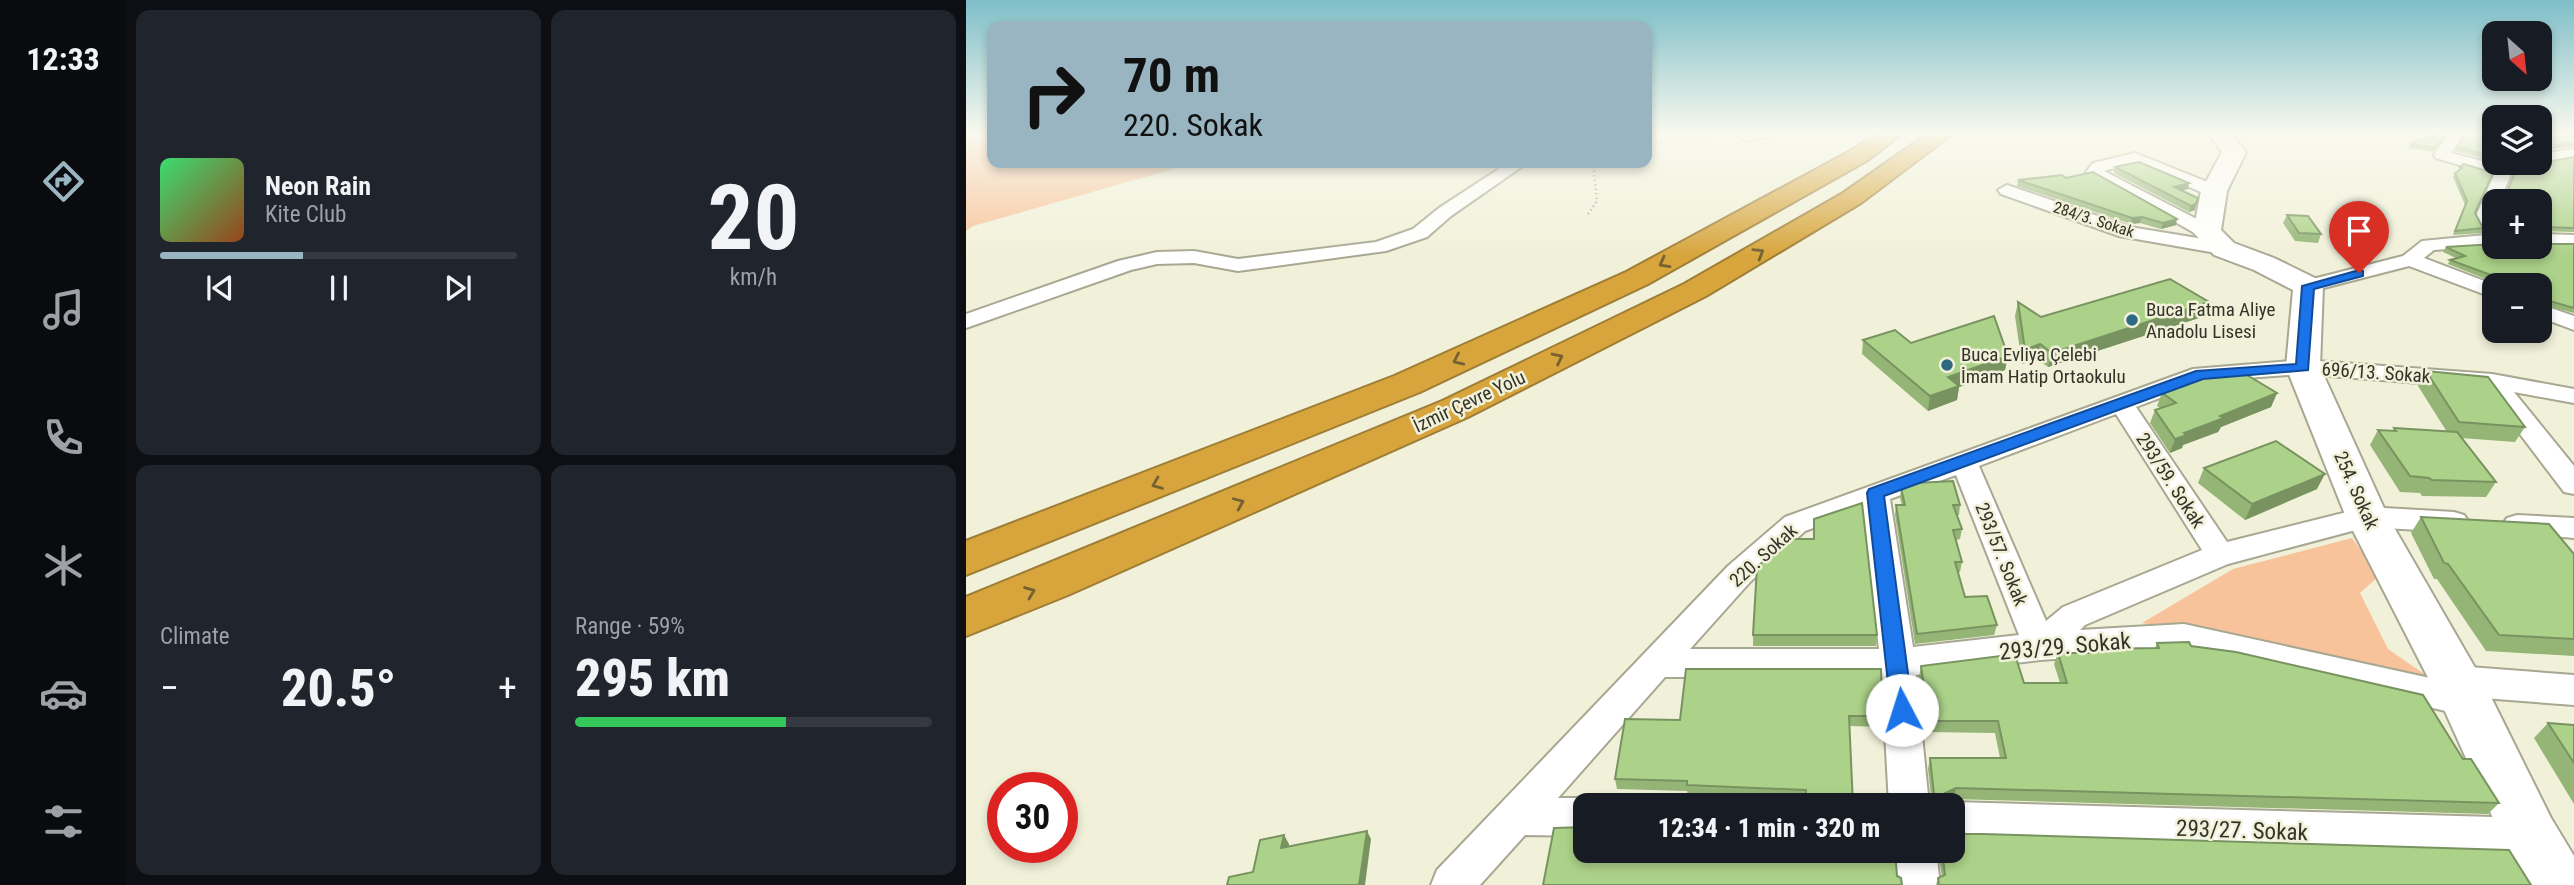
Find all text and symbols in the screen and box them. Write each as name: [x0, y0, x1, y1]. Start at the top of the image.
north arrow: [2482, 21, 2552, 91]
map controls: [2482, 21, 2552, 343]
text: 12:33: [26, 40, 100, 78]
text: 70 m: [1123, 47, 1220, 104]
icon: right: [1008, 49, 1099, 140]
button: layers: [2482, 105, 2552, 175]
text: 220. Sokak: [1123, 106, 1263, 144]
icon: directions: [39, 157, 88, 206]
text: 20: [708, 165, 799, 271]
text: Neon Rain: [265, 171, 371, 201]
button: +: [2482, 189, 2552, 259]
street label: 284/3. Sokak: [2051, 197, 2137, 242]
text: Kite Club: [265, 201, 346, 228]
pin: [2329, 201, 2389, 273]
icon: arrive: [2340, 212, 2378, 250]
one-way arrow: [1751, 248, 1764, 261]
one-way arrow: [1659, 255, 1671, 269]
text: km/h: [730, 264, 777, 291]
icon: previous: [201, 269, 239, 307]
icon: pause: [320, 269, 358, 307]
icon: next: [439, 269, 477, 307]
button: −: [2482, 273, 2552, 343]
icon: music: [39, 285, 88, 334]
place label: Buca Fatma Aliye Anadolu Lisesi: [2146, 298, 2276, 343]
marker: Buca Fatma Aliye Anadolu Lisesi: [2124, 312, 2140, 328]
place label: Buca Evliya Çelebi İmam Hatip Ortaokulu: [1961, 343, 2126, 388]
one-way arrow: [1453, 352, 1465, 366]
one-way arrow: [1550, 353, 1563, 367]
marker: Buca Evliya Çelebi İmam Hatip Ortaokulu: [1939, 357, 1955, 373]
street label: 696/13. Sokak: [2321, 357, 2432, 388]
street label: İzmir Çevre Yolu: [1410, 365, 1529, 437]
icon: phone: [39, 413, 88, 462]
street label: 293/59. Sokak: [2131, 428, 2210, 533]
street label: 254. Sokak: [2329, 448, 2384, 533]
one-way arrow: [1152, 476, 1164, 490]
one-way arrow: [1232, 497, 1244, 511]
street label: 293/57. Sokak: [1970, 499, 2033, 609]
street label: 220. Sokak: [1725, 519, 1802, 592]
icon: climate: [39, 541, 88, 590]
one-way arrow: [1023, 586, 1035, 600]
text: Range · 59%: [575, 613, 685, 640]
text: Climate: [160, 623, 230, 650]
street label: 293/29. Sokak: [1998, 627, 2133, 666]
text: 295 km: [575, 648, 730, 709]
text: 20.5°: [281, 658, 396, 719]
text: −: [160, 666, 179, 710]
text: +: [498, 666, 517, 710]
icon: car: [39, 669, 88, 718]
position arrow: [1865, 673, 1939, 747]
speed limit sign: 30: [987, 772, 1078, 863]
icon: filters: [39, 797, 88, 846]
text: 12:34 · 1 min · 320 m: [1658, 813, 1880, 843]
street label: 293/27. Sokak: [2176, 815, 2309, 846]

